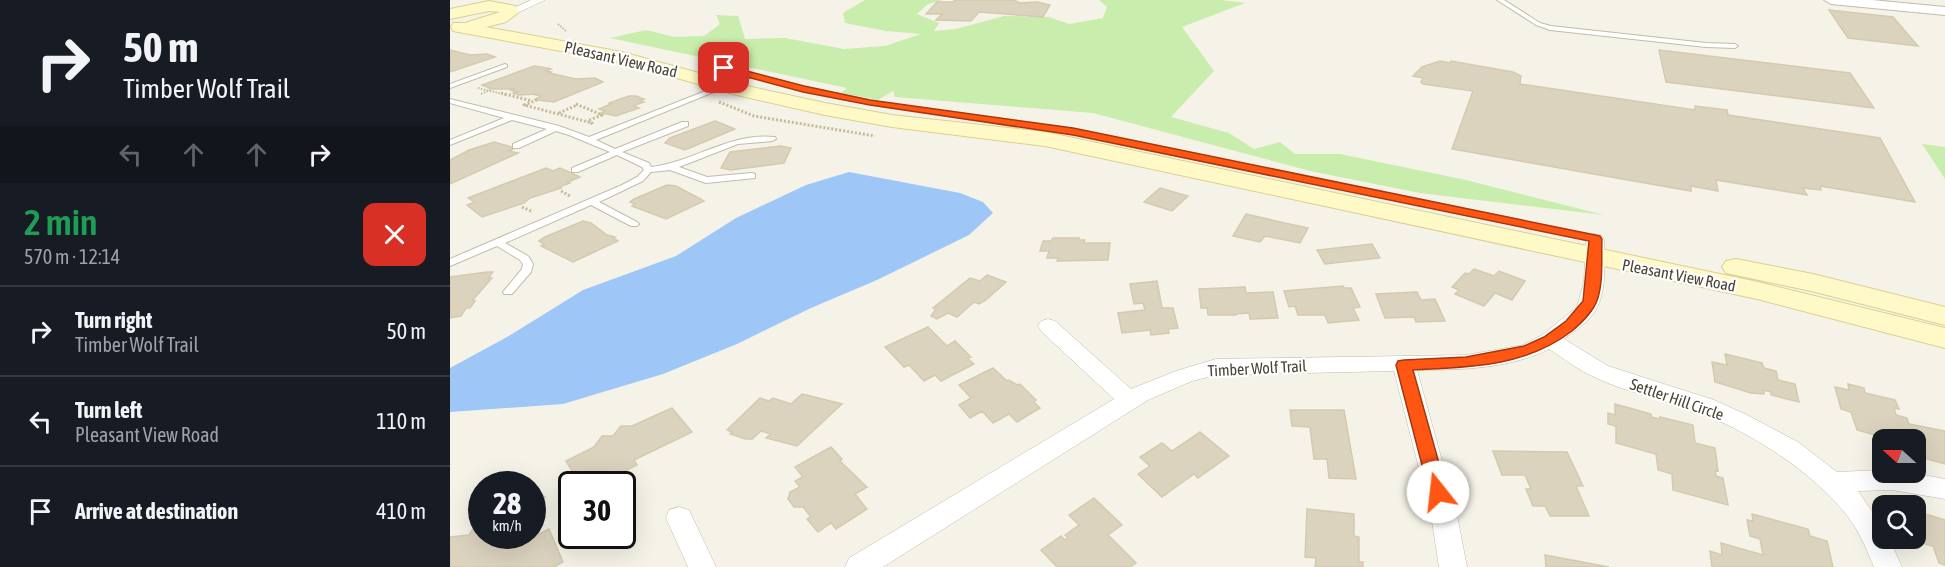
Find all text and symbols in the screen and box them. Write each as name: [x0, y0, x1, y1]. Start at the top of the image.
text: 50 m: [123, 23, 198, 71]
icon: right: [24, 24, 102, 102]
street label: Pleasant View Road: [563, 37, 679, 81]
pin: [698, 42, 749, 93]
icon: arrive: [707, 51, 740, 84]
text: Timber Wolf Trail: [123, 73, 290, 104]
icon: left: [114, 138, 147, 171]
icon: ahead: [177, 138, 210, 171]
icon: ahead: [240, 138, 273, 171]
icon: right: [303, 138, 336, 171]
text: 2 min: [24, 201, 98, 243]
button: close: [363, 203, 426, 266]
text: 570 m · 12:14: [24, 245, 120, 268]
street label: Pleasant View Road: [1621, 255, 1737, 295]
text: Turn right: [75, 307, 152, 333]
icon: right: [24, 315, 57, 348]
text: 50 m: [386, 318, 426, 344]
text: Timber Wolf Trail: [75, 333, 199, 356]
street label: Timber Wolf Trail: [1207, 356, 1308, 380]
street label: Settler Hill Circle: [1628, 375, 1726, 423]
text: Turn left: [75, 397, 142, 423]
icon: left: [24, 405, 57, 438]
text: 110 m: [376, 408, 426, 434]
text: Pleasant View Road: [75, 423, 219, 446]
north arrow: [1872, 429, 1926, 483]
map controls: [1872, 429, 1926, 549]
position arrow: [1406, 460, 1470, 524]
speed limit sign: 30: [558, 471, 636, 549]
text: 28: [493, 486, 521, 520]
icon: arrive: [24, 495, 57, 528]
button: search: [1872, 495, 1926, 549]
text: Arrive at destination: [75, 498, 238, 524]
text: 410 m: [376, 498, 426, 524]
text: km/h: [492, 517, 522, 534]

